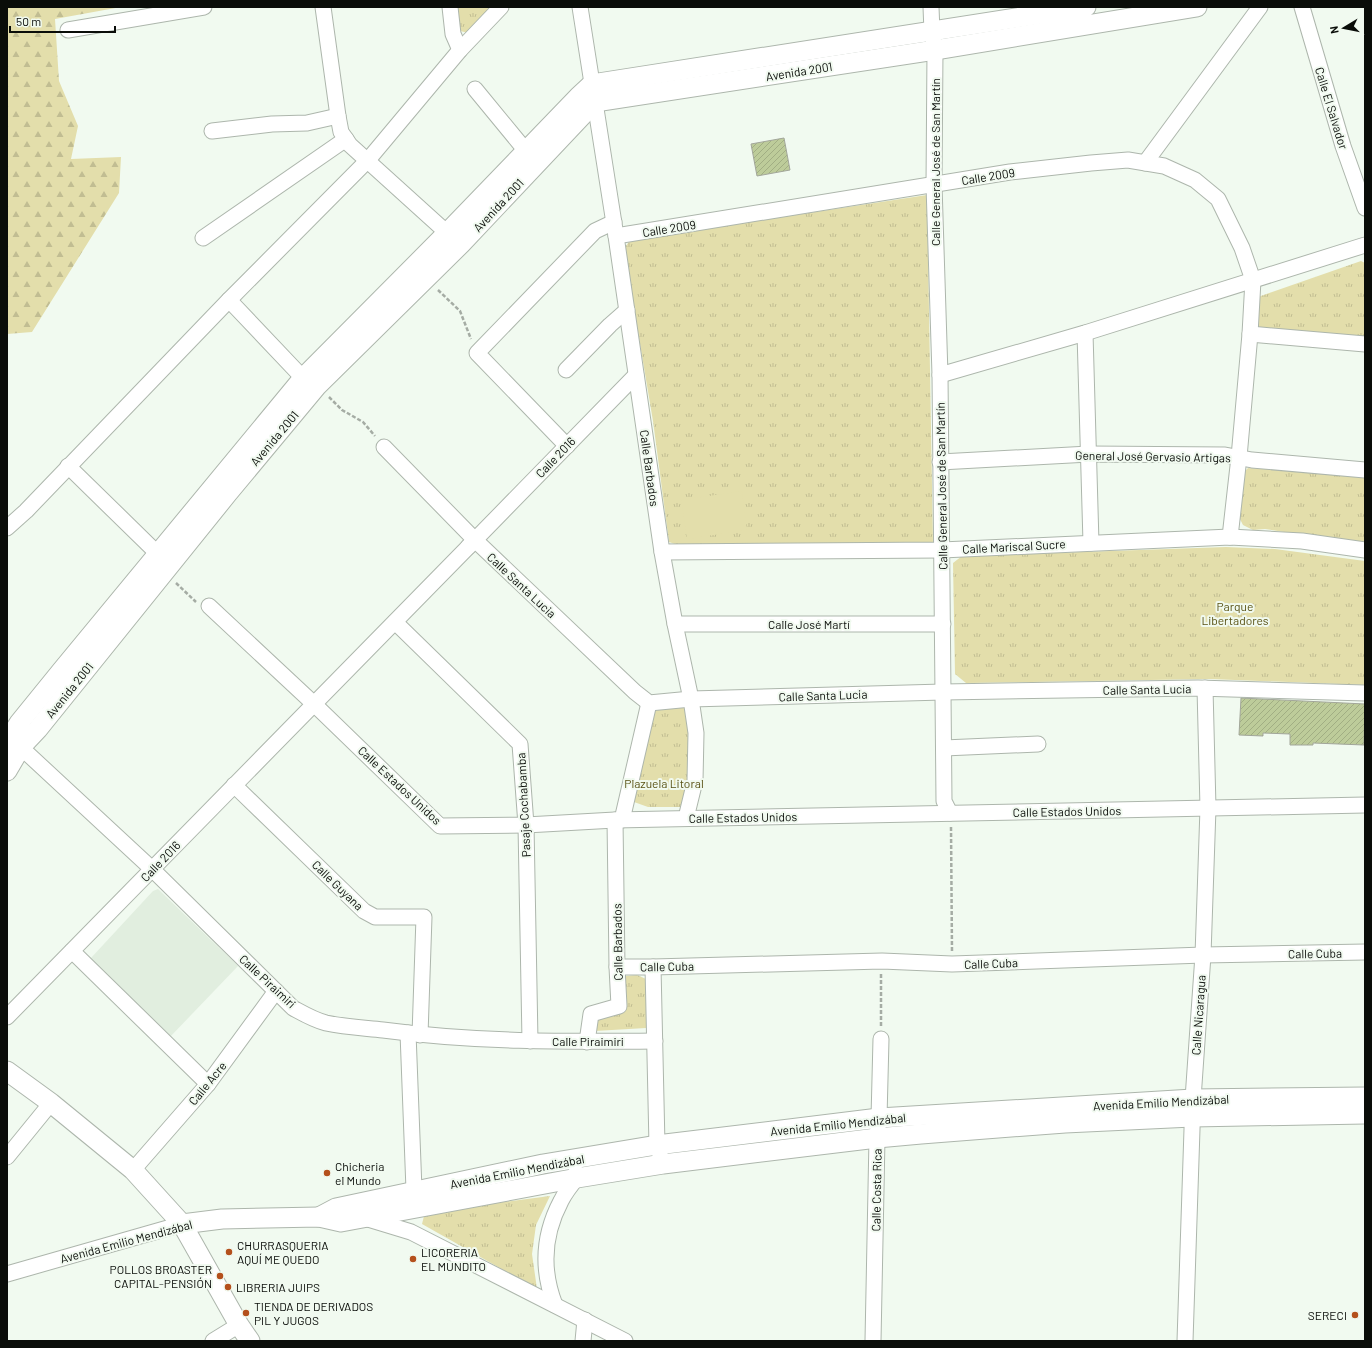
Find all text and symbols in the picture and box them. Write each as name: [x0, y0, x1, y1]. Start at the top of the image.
scale bar: [10, 8, 115, 34]
north arrow: [1324, 8, 1364, 48]
text: 50 m: [16, 14, 41, 28]
text: N: [1327, 25, 1341, 35]
street label: Avenida 2001: [765, 59, 833, 83]
street label: Calle El Salvador: [1313, 65, 1351, 151]
street label: Calle General José de San Martín: [928, 78, 942, 246]
street label: Calle 2009: [960, 165, 1016, 187]
street label: Avenida 2001: [470, 176, 526, 234]
street label: Calle 2009: [641, 217, 697, 239]
street label: Calle General José de San Martín: [933, 402, 949, 570]
street label: Avenida 2001: [247, 408, 301, 468]
street label: Calle Barbados: [638, 429, 662, 507]
street label: Calle 2016: [532, 434, 578, 480]
street label: General José Gervasio Artigas: [1075, 448, 1231, 464]
street label: Calle Mariscal Sucre: [962, 536, 1066, 556]
street label: Calle Santa Lucia: [485, 550, 559, 620]
park label: Parque Libertadores: [1201, 599, 1269, 627]
street label: Calle José Martí: [768, 617, 850, 631]
street label: Avenida 2001: [42, 659, 96, 721]
street label: Calle Santa Lucia: [1102, 681, 1192, 697]
street label: Calle Santa Lucia: [778, 686, 868, 704]
street label: Calle Estados Unidos: [356, 743, 445, 827]
street label: Pasaje Cochabamba: [513, 752, 533, 858]
park label: Plazuela Litoral: [624, 776, 704, 790]
street label: Calle Estados Unidos: [1013, 803, 1122, 819]
street label: Calle Estados Unidos: [689, 809, 798, 825]
street label: Calle 2016: [137, 838, 183, 884]
street label: Calle Guyana: [310, 857, 366, 913]
street label: Calle Barbados: [609, 903, 625, 981]
street label: Calle Cuba: [1288, 946, 1342, 960]
street label: Calle Piraimiri: [237, 951, 299, 1011]
street label: Calle Cuba: [964, 955, 1018, 971]
street label: Calle Cuba: [640, 959, 694, 973]
street label: Calle Nicaragua: [1188, 974, 1208, 1056]
street label: Calle Piraimiri: [552, 1034, 624, 1048]
street label: Calle Acre: [185, 1058, 229, 1108]
street label: Avenida Emilio Mendizábal: [1093, 1091, 1229, 1113]
street label: Avenida Emilio Mendizábal: [769, 1110, 907, 1138]
street label: Calle Costa Rica: [868, 1148, 884, 1232]
street label: Avenida Emilio Mendizábal: [449, 1151, 585, 1191]
place label: Chicheria el Mundo: [335, 1159, 384, 1187]
marker: Chicheria el Mundo: [322, 1168, 332, 1178]
street label: Avenida Emilio Mendizábal: [58, 1217, 194, 1265]
place label: CHURRASQUERIA AQUÍ ME QUEDO: [237, 1238, 329, 1266]
place label: LICORERIA EL MUNDITO: [421, 1245, 486, 1273]
marker: CHURRASQUERIA AQUÍ ME QUEDO: [224, 1247, 234, 1257]
marker: LICORERIA EL MUNDITO: [408, 1254, 418, 1264]
place label: POLLOS BROASTER CAPITAL-PENSIÓN: [110, 1262, 212, 1290]
marker: POLLOS BROASTER CAPITAL-PENSIÓN: [215, 1271, 225, 1281]
place label: LIBRERIA JUIPS: [236, 1280, 320, 1294]
marker: LIBRERIA JUIPS: [223, 1282, 233, 1292]
place label: TIENDA DE DERIVADOS PIL Y JUGOS: [254, 1299, 373, 1327]
marker: TIENDA DE DERIVADOS PIL Y JUGOS: [241, 1308, 251, 1318]
place label: SERECI: [1308, 1308, 1347, 1322]
marker: SERECI: [1350, 1310, 1360, 1320]

